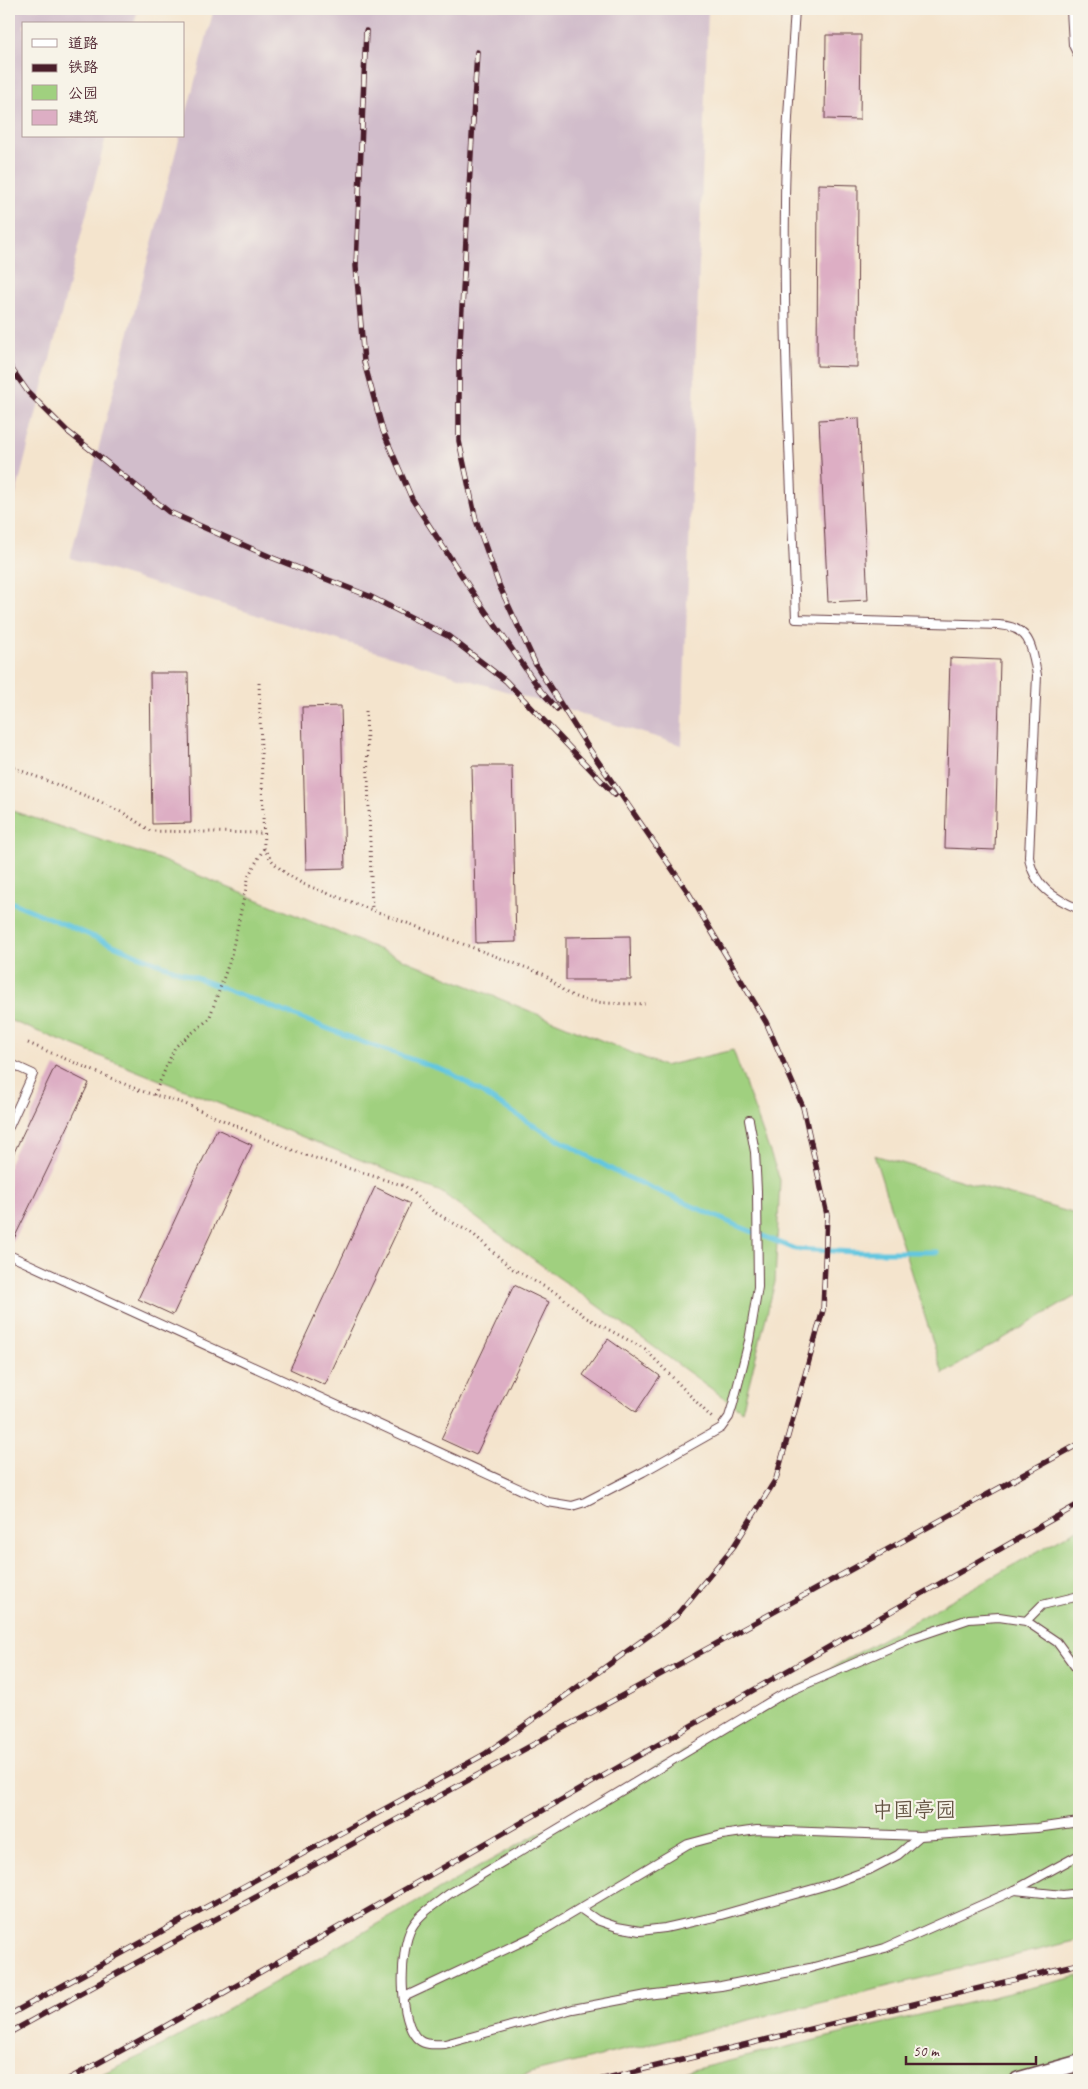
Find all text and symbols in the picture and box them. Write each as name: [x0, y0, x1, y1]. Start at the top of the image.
legend: [22, 22, 185, 138]
text: 道路: [68, 34, 98, 53]
text: 铁路: [68, 58, 98, 77]
text: 公园: [68, 84, 98, 103]
text: 建筑: [68, 108, 98, 127]
park label: 中国亭园: [872, 1797, 956, 1823]
scale bar: [906, 2034, 1036, 2066]
text: 50 m: [913, 2042, 940, 2061]

